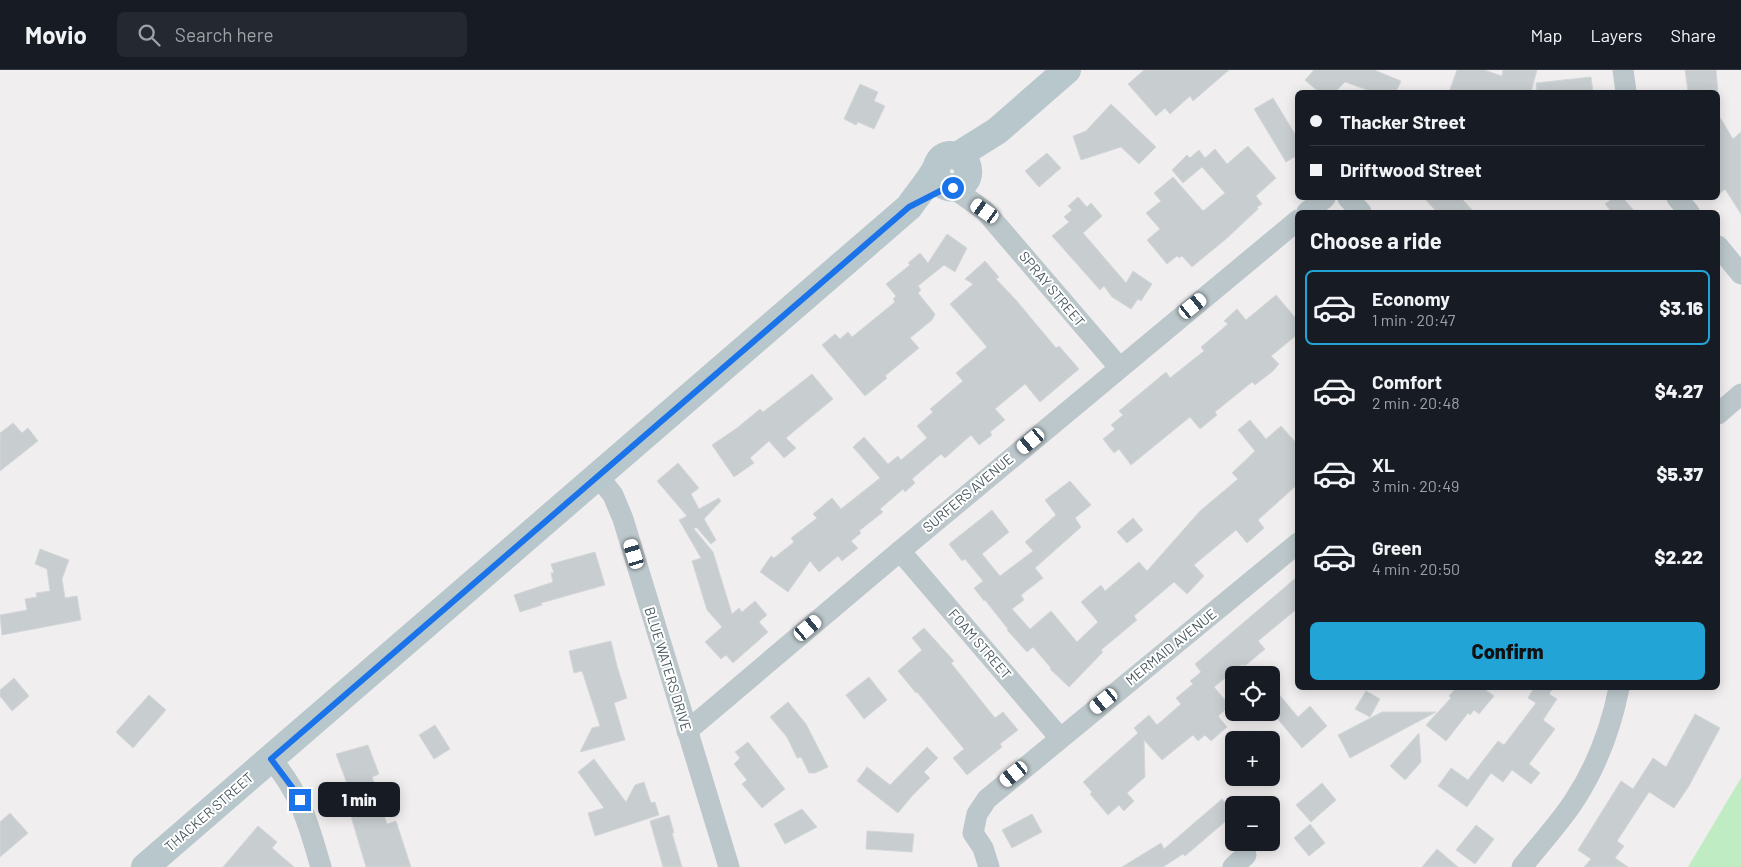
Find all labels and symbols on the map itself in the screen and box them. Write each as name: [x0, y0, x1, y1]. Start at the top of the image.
route start: [942, 177, 964, 199]
car: [968, 196, 1001, 226]
street label: SPRAY STREET: [1016, 248, 1089, 330]
car: [1176, 291, 1209, 321]
car: [1014, 426, 1047, 456]
street label: SURFERS AVENUE: [919, 450, 1016, 535]
car: [622, 537, 645, 571]
street label: BLUE WATERS DRIVE: [641, 605, 695, 733]
street label: FOAM STREET: [945, 605, 1015, 682]
street label: MERMAID AVENUE: [1122, 605, 1220, 688]
car: [791, 613, 824, 643]
car: [1087, 686, 1120, 716]
car: [997, 759, 1030, 789]
street label: THACKER STREET: [161, 769, 256, 855]
callout: 1 min: [318, 782, 400, 818]
route end: [289, 789, 311, 811]

